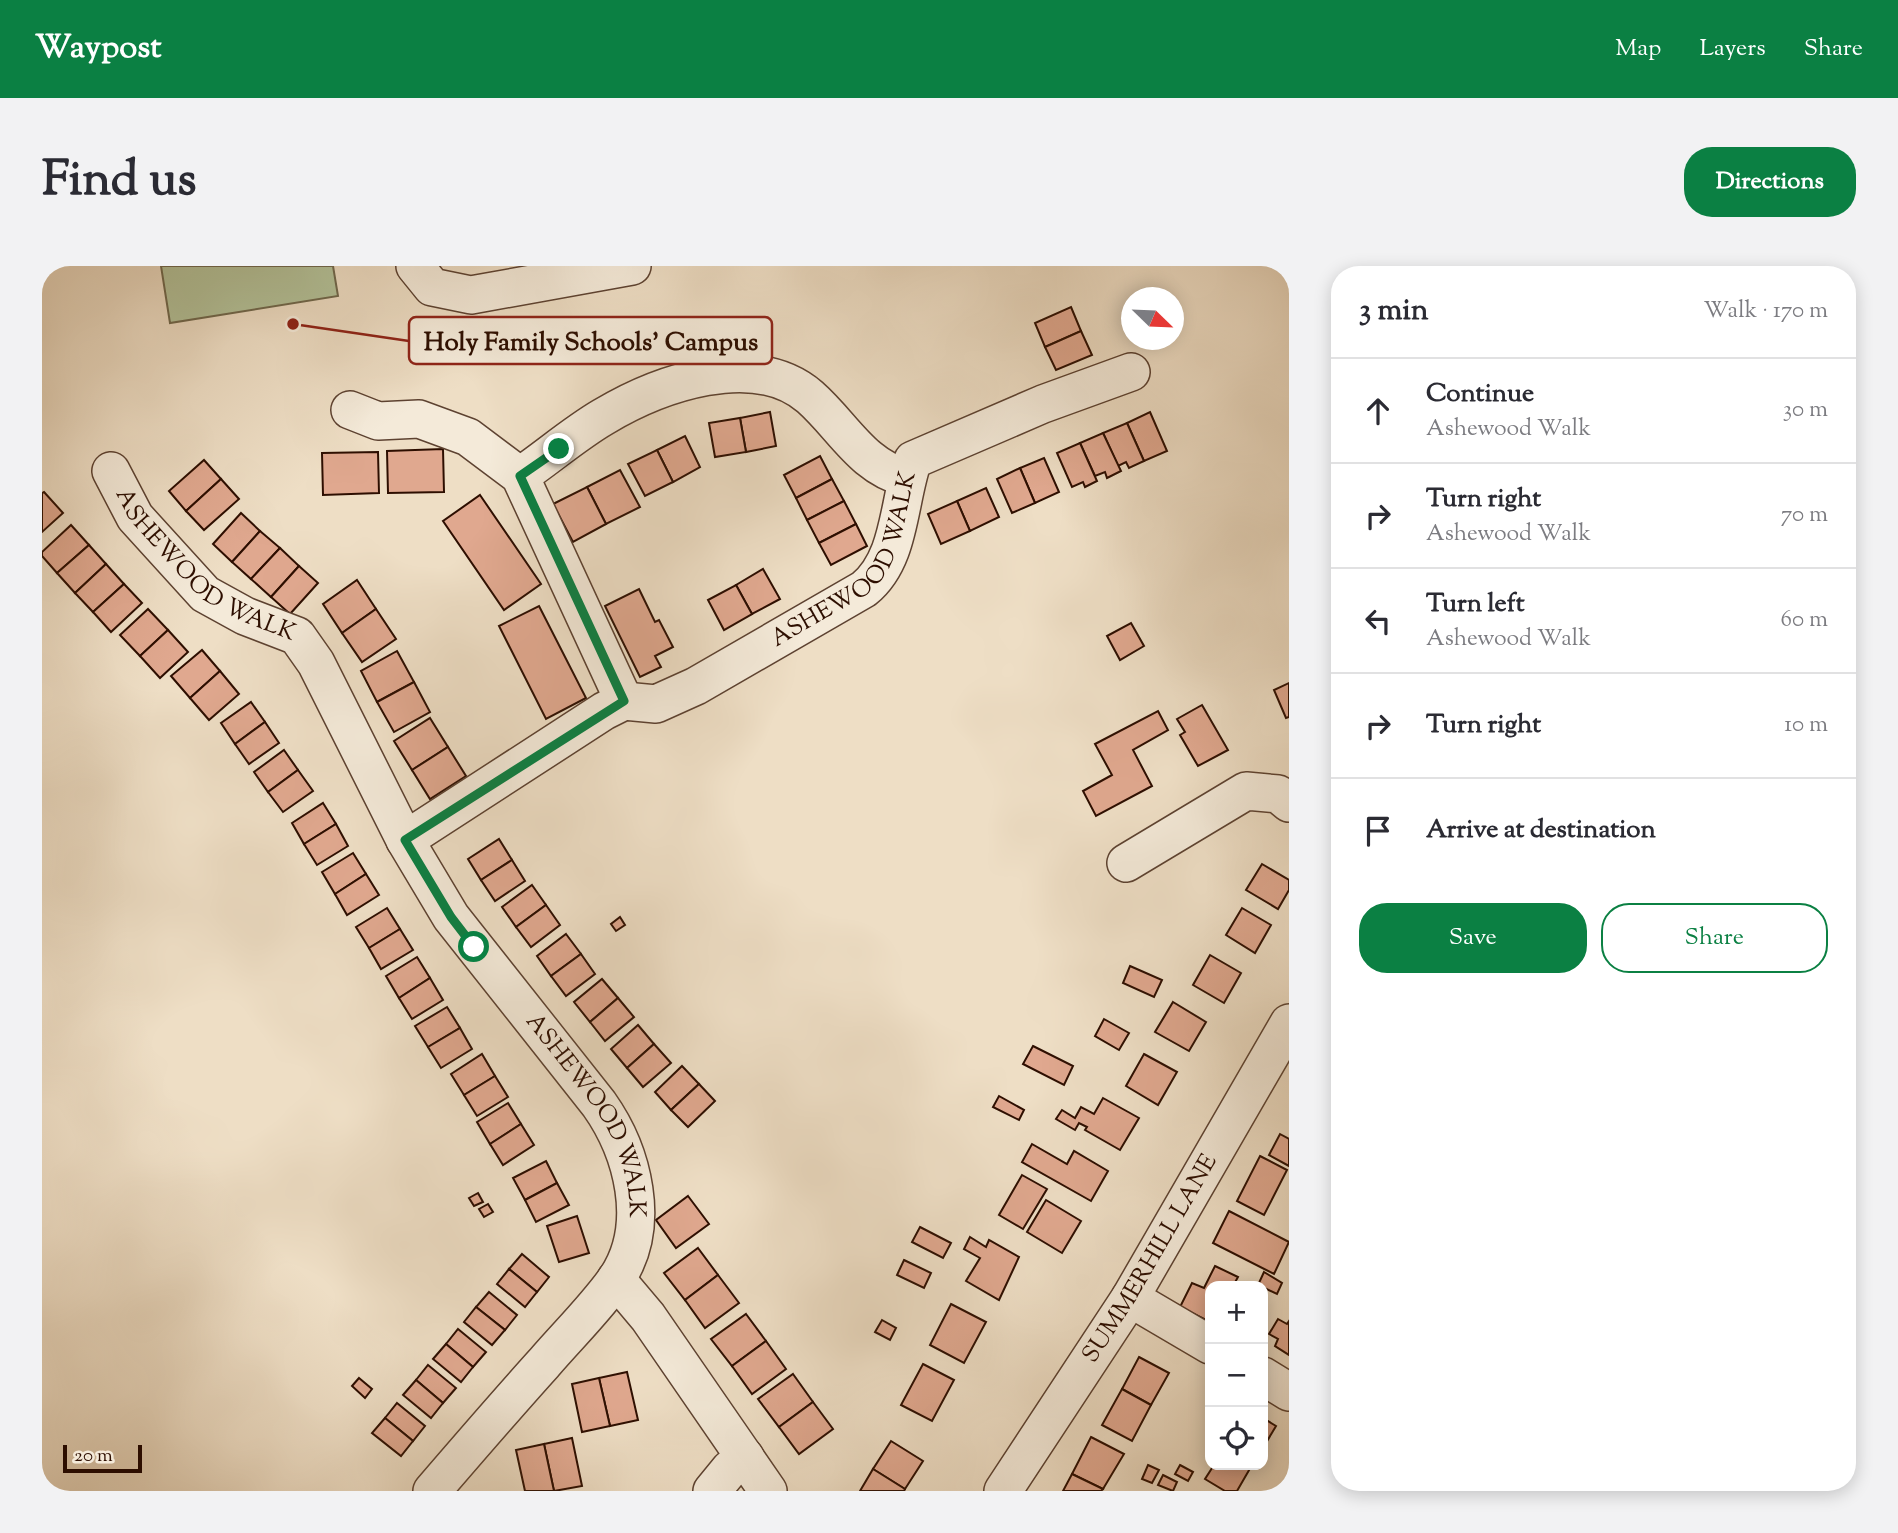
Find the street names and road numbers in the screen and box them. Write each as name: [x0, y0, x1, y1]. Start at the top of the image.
street label: ASHEWOOD WALK: [765, 468, 926, 656]
street label: ASHEWOOD WALK: [106, 482, 300, 651]
street label: ASHEWOOD WALK: [517, 1006, 653, 1218]
street label: SUMMERHILL LANE: [1074, 1148, 1227, 1370]

